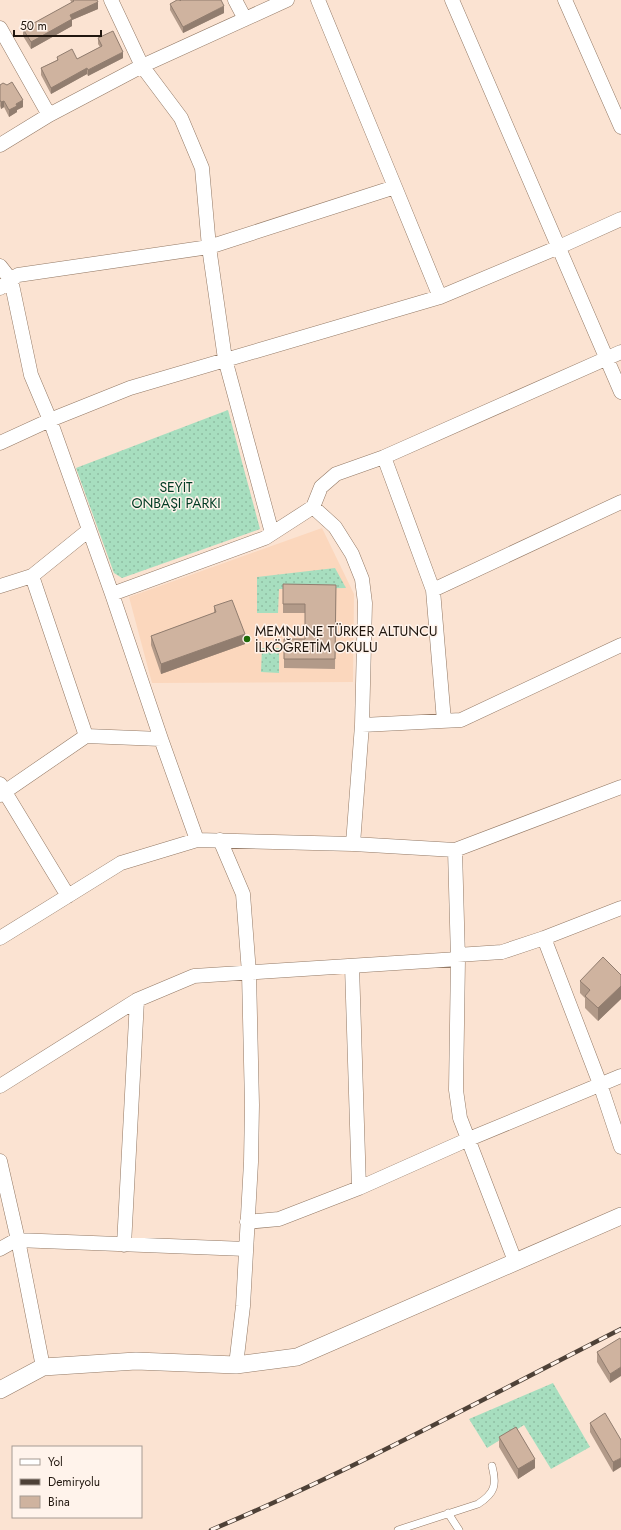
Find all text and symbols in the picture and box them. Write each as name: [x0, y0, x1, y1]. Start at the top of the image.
scale bar: [14, 12, 101, 38]
text: 50 m: [20, 17, 47, 35]
park label: SEYİT ONBAŞI PARKI: [131, 477, 221, 513]
place label: MEMNUNE TÜRKER ALTUNCU İLKÖĞRETİM OKULU: [255, 621, 438, 657]
marker: MEMNUNE TÜRKER ALTUNCU İLKÖĞRETİM OKULU: [242, 634, 252, 644]
legend: [12, 1446, 142, 1518]
text: Yol: [48, 1453, 63, 1471]
text: Demiryolu: [48, 1473, 100, 1491]
text: Bina: [48, 1493, 70, 1511]

